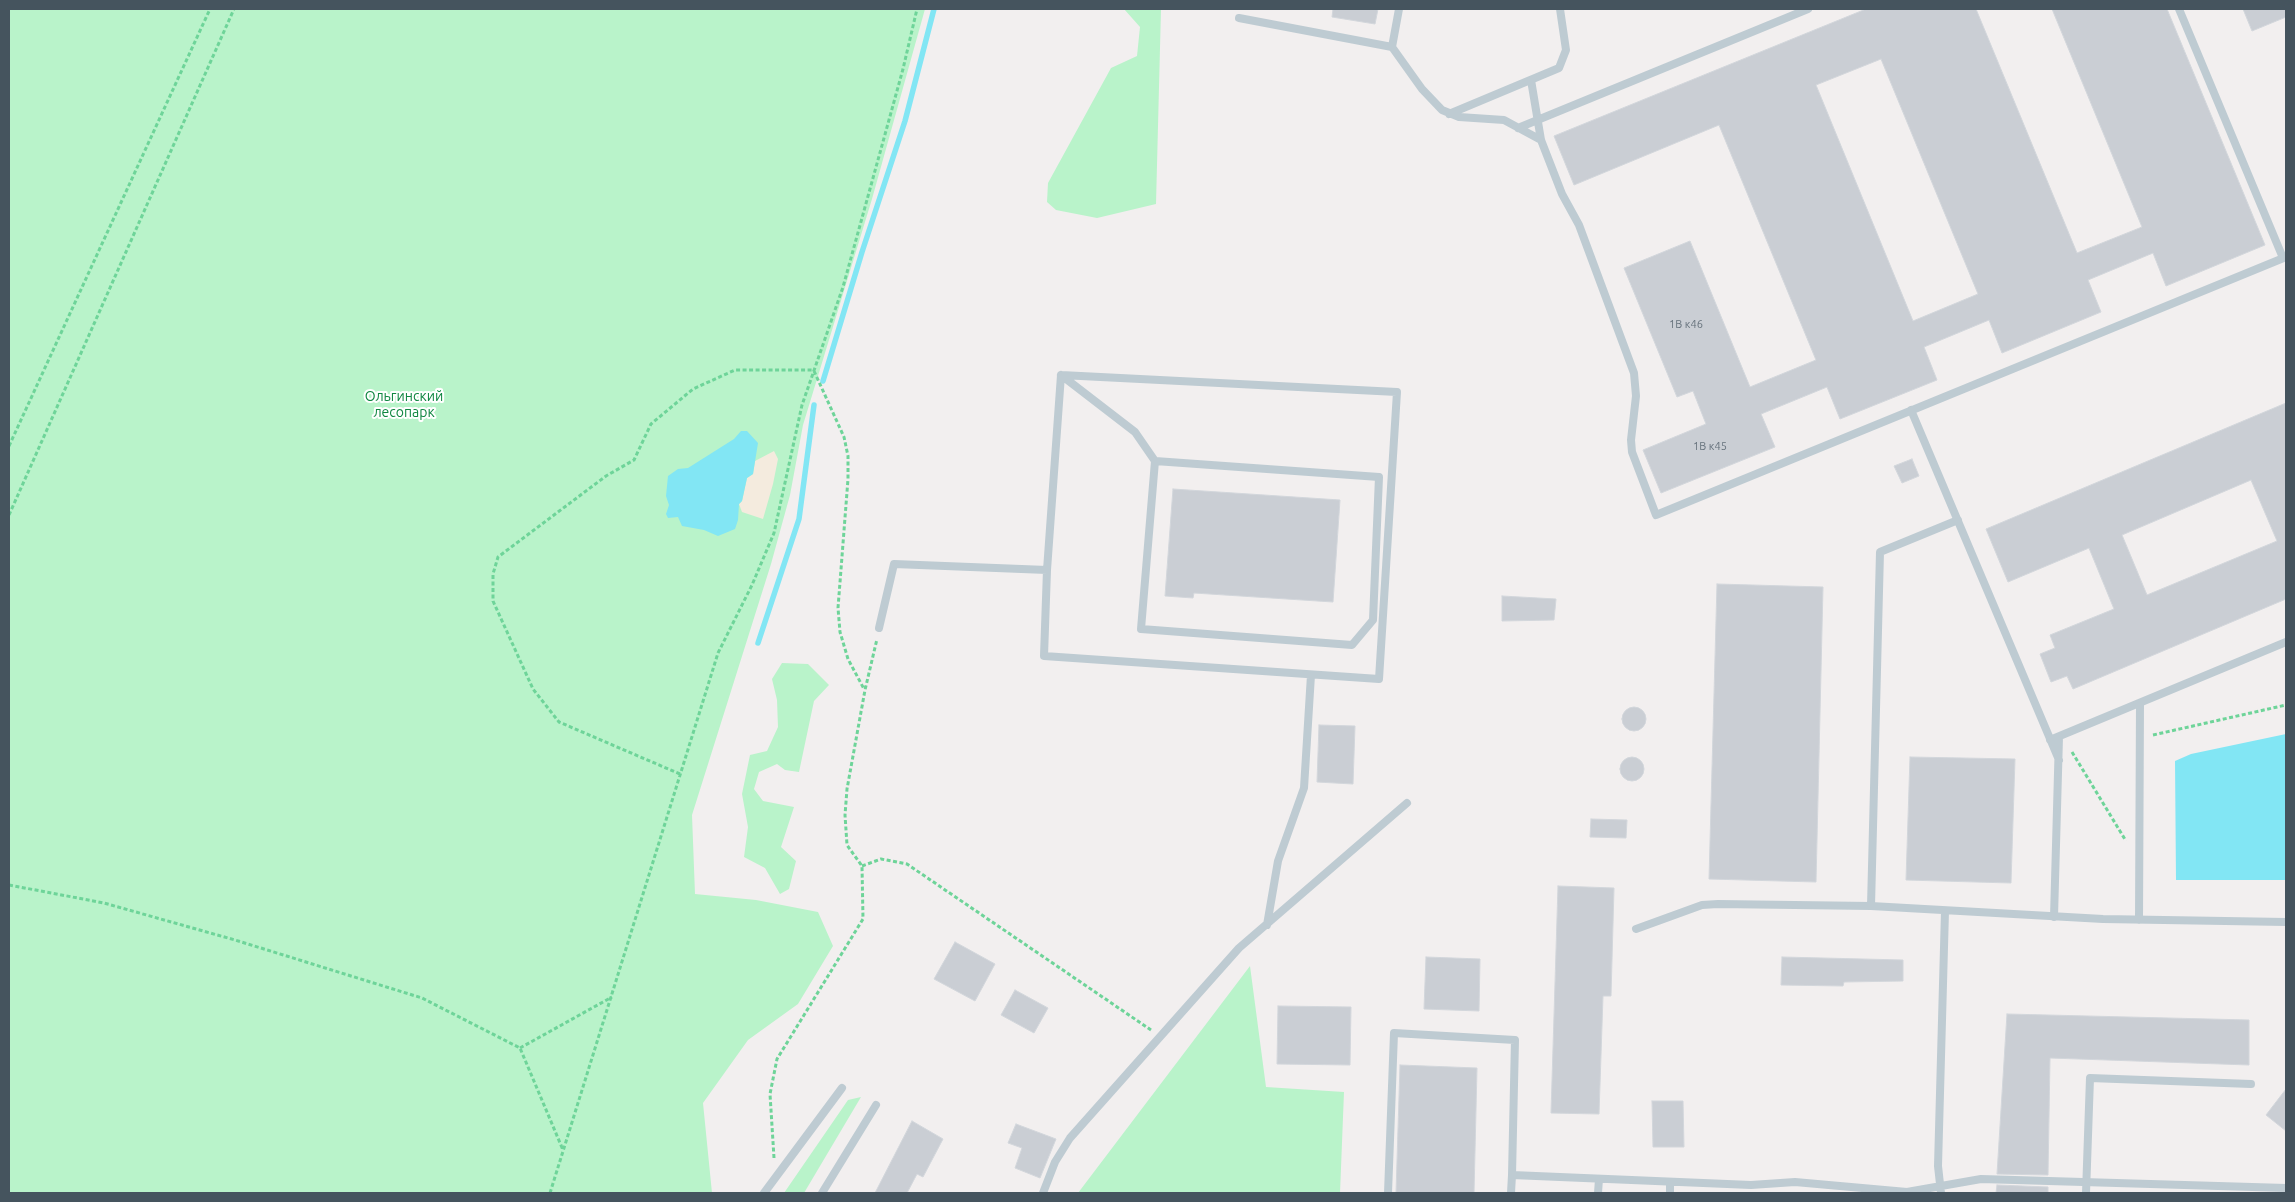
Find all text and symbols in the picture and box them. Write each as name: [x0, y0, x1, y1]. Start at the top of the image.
house number: 1В к46: [1669, 317, 1703, 331]
park label: Ольгинский лесопарк: [365, 388, 443, 421]
house number: 1В к45: [1693, 439, 1727, 453]

